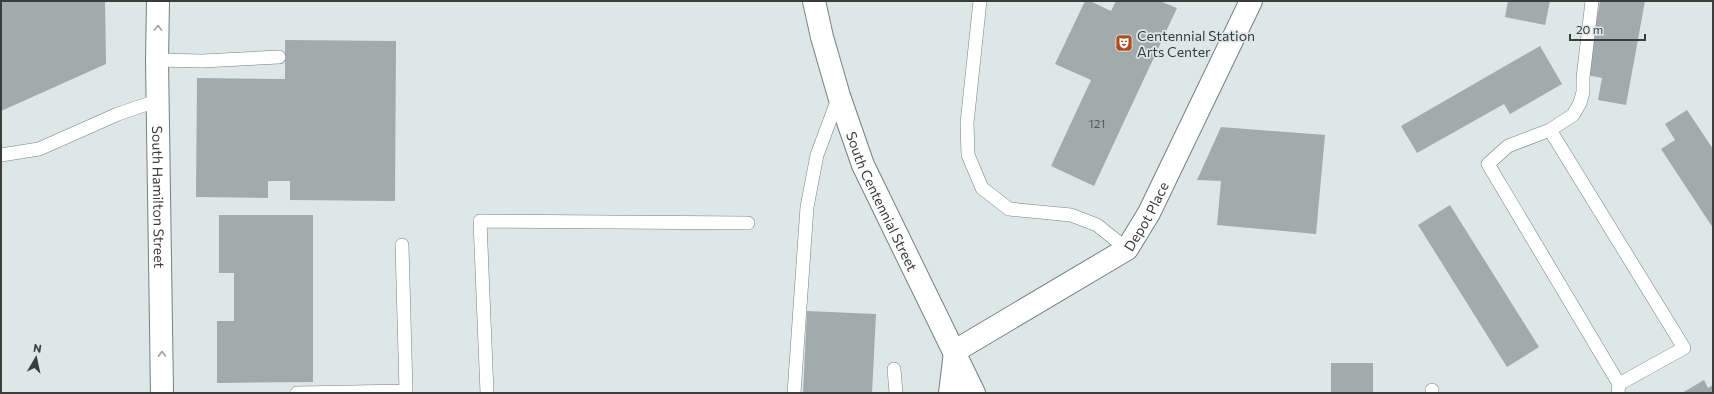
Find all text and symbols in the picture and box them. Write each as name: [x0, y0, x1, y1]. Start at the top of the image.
scale bar: [1570, 16, 1645, 42]
text: 20 m: [1576, 22, 1603, 36]
one-way arrow: [154, 25, 162, 31]
place label: Centennial Station Arts Center: [1137, 27, 1255, 60]
theatre icon: Centennial Station Arts Center: [1114, 33, 1134, 53]
house number: 121: [1089, 116, 1105, 130]
street label: South Hamilton Street: [149, 126, 169, 269]
street label: South Centennial Street: [843, 129, 922, 274]
street label: Depot Place: [1120, 179, 1171, 254]
north arrow: [16, 338, 56, 378]
text: N: [33, 341, 43, 355]
one-way arrow: [158, 351, 166, 357]

